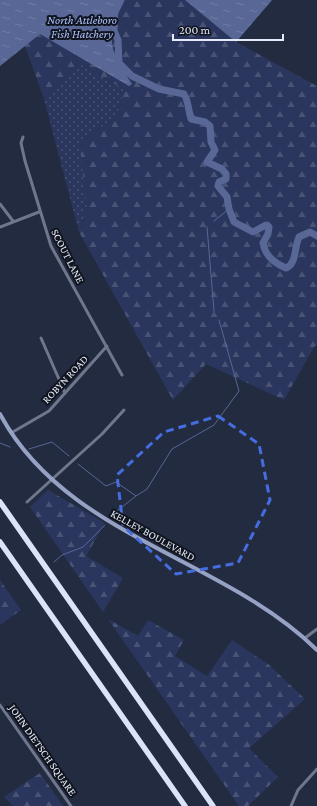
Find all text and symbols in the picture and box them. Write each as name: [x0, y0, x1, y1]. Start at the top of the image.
water label: North Attleboro Fish Hatchery: [47, 13, 117, 41]
scale bar: [173, 16, 283, 42]
text: 200 m: [179, 23, 211, 37]
street label: SCOUT LANE: [49, 227, 87, 285]
street label: ROBYN ROAD: [40, 353, 90, 405]
street label: KELLEY BOULEVARD: [109, 507, 197, 563]
street label: JOHN DIETSCH SQUARE: [6, 701, 79, 798]

